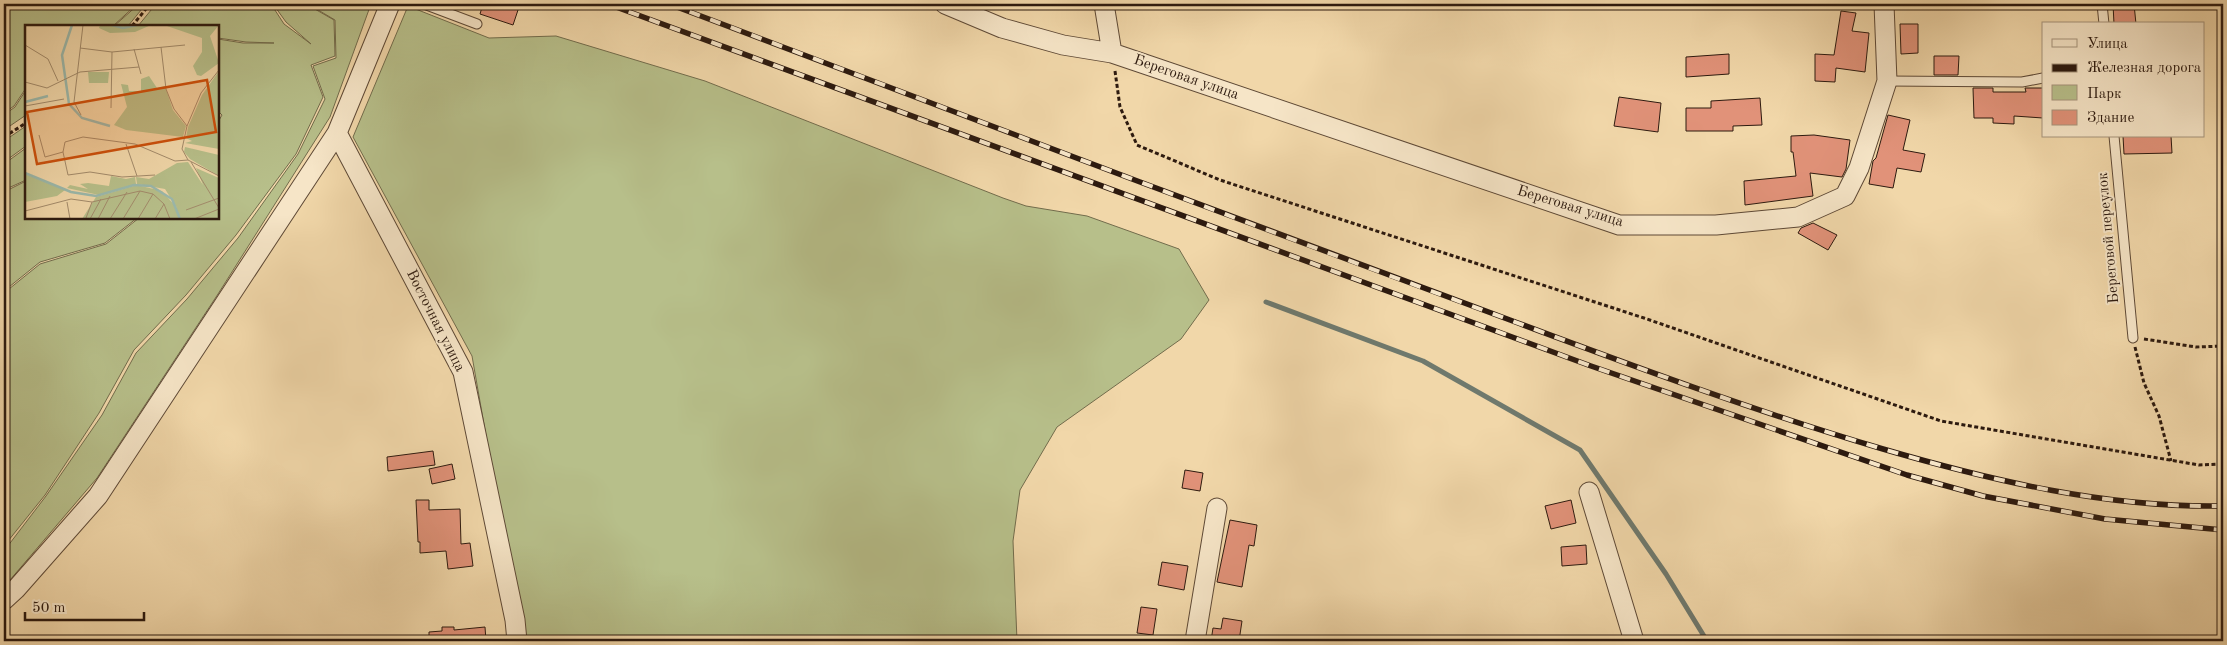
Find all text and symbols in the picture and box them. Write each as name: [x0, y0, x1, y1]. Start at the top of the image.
legend: [2042, 22, 2204, 138]
inset map: [25, 25, 219, 219]
text: Улица: [2087, 37, 2128, 52]
street label: Береговая улица: [1131, 53, 1241, 103]
text: Железная дорога: [2087, 61, 2202, 76]
text: Парк: [2087, 87, 2122, 102]
text: Здание: [2087, 111, 2134, 126]
street label: Береговой переулок: [2096, 171, 2122, 304]
street label: Береговая улица: [1515, 184, 1626, 230]
street label: Восточная улица: [403, 268, 467, 375]
scale bar: [25, 590, 144, 622]
text: 50 m: [32, 601, 66, 616]

